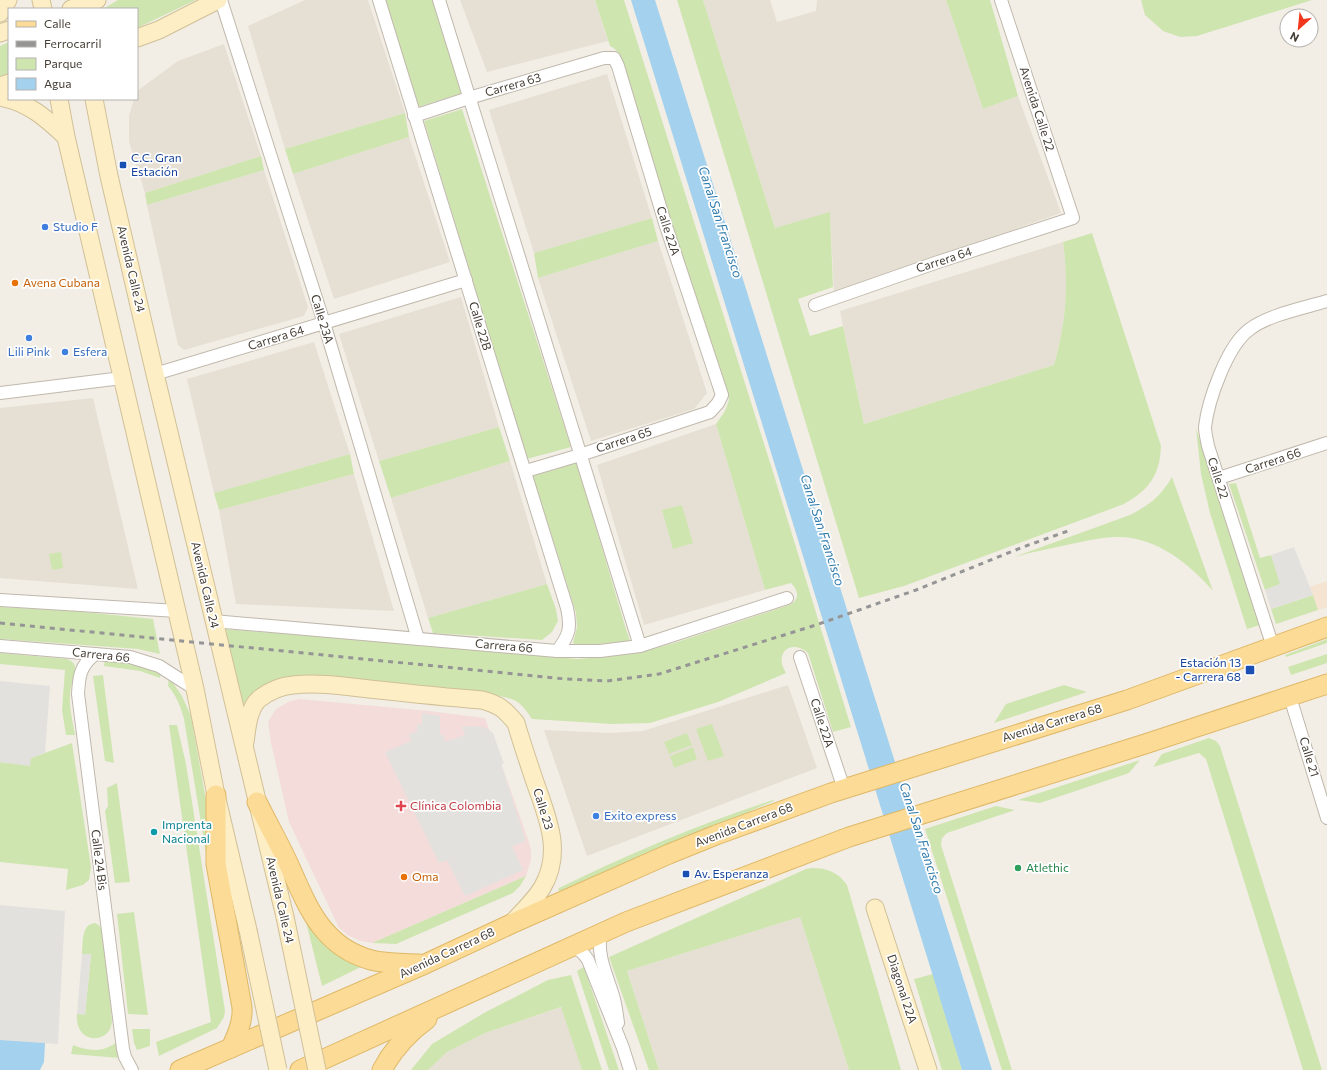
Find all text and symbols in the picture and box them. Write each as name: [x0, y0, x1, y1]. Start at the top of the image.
legend: [8, 8, 138, 100]
north arrow: [1279, 8, 1319, 48]
text: Calle: [44, 16, 71, 30]
text: N: [1288, 30, 1301, 45]
text: Ferrocarril: [44, 36, 101, 50]
text: Parque: [44, 56, 82, 70]
street label: Avenida Calle 22: [1018, 65, 1058, 153]
street label: Carrera 63: [483, 69, 542, 99]
text: Agua: [44, 76, 72, 90]
place label: C.C. Gran Estación: [131, 150, 182, 178]
marker: C.C. Gran Estación: [118, 160, 128, 170]
water label: Canal San Francisco: [695, 164, 747, 280]
street label: Calle 22A: [654, 204, 683, 257]
place label: Studio F: [53, 219, 98, 233]
marker: Studio F: [40, 222, 50, 232]
street label: Avenida Calle 24: [115, 224, 149, 313]
street label: Carrera 64: [914, 243, 973, 275]
place label: Avena Cubana: [23, 275, 100, 289]
marker: Avena Cubana: [10, 278, 20, 288]
street label: Calle 23A: [309, 292, 337, 345]
street label: Calle 22B: [467, 300, 495, 352]
street label: Carrera 64: [246, 322, 305, 352]
marker: Lili Pink: [24, 333, 34, 343]
place label: Lili Pink: [8, 344, 51, 358]
place label: Esfera: [73, 344, 107, 358]
marker: Esfera: [60, 347, 70, 357]
street label: Carrera 65: [594, 423, 653, 455]
street label: Carrera 66: [1243, 444, 1302, 476]
street label: Calle 22: [1206, 455, 1232, 500]
water label: Canal San Francisco: [797, 472, 849, 588]
street label: Avenida Calle 24: [189, 540, 223, 629]
street label: Carrera 66: [475, 636, 534, 655]
street label: Carrera 66: [72, 644, 131, 664]
place label: Estación 13 - Carrera 68: [1176, 655, 1241, 683]
marker: Estación 13 - Carrera 68: [1244, 664, 1256, 676]
street label: Calle 22A: [808, 696, 837, 749]
street label: Avenida Carrera 68: [1000, 700, 1103, 744]
street label: Calle 21: [1297, 735, 1323, 778]
water label: Canal San Francisco: [896, 780, 948, 896]
street label: Calle 23: [531, 786, 557, 831]
place label: Clínica Colombia: [410, 798, 501, 812]
street label: Avenida Carrera 68: [693, 799, 795, 849]
marker: Clínica Colombia: [395, 800, 407, 812]
place label: Exito express: [604, 808, 677, 822]
marker: Exito express: [591, 811, 601, 821]
place label: Imprenta Nacional: [162, 817, 212, 845]
marker: Imprenta Nacional: [149, 827, 159, 837]
street label: Calle 24 Bis: [89, 829, 111, 891]
street label: Avenida Calle 24: [264, 855, 298, 944]
place label: Atlethic: [1026, 860, 1069, 874]
marker: Atlethic: [1013, 863, 1023, 873]
place label: Av. Esperanza: [694, 866, 769, 880]
place label: Oma: [412, 869, 439, 883]
marker: Av. Esperanza: [681, 869, 691, 879]
marker: Oma: [399, 872, 409, 882]
street label: Avenida Carrera 68: [397, 924, 496, 980]
street label: Diagonal 22A: [885, 952, 921, 1025]

